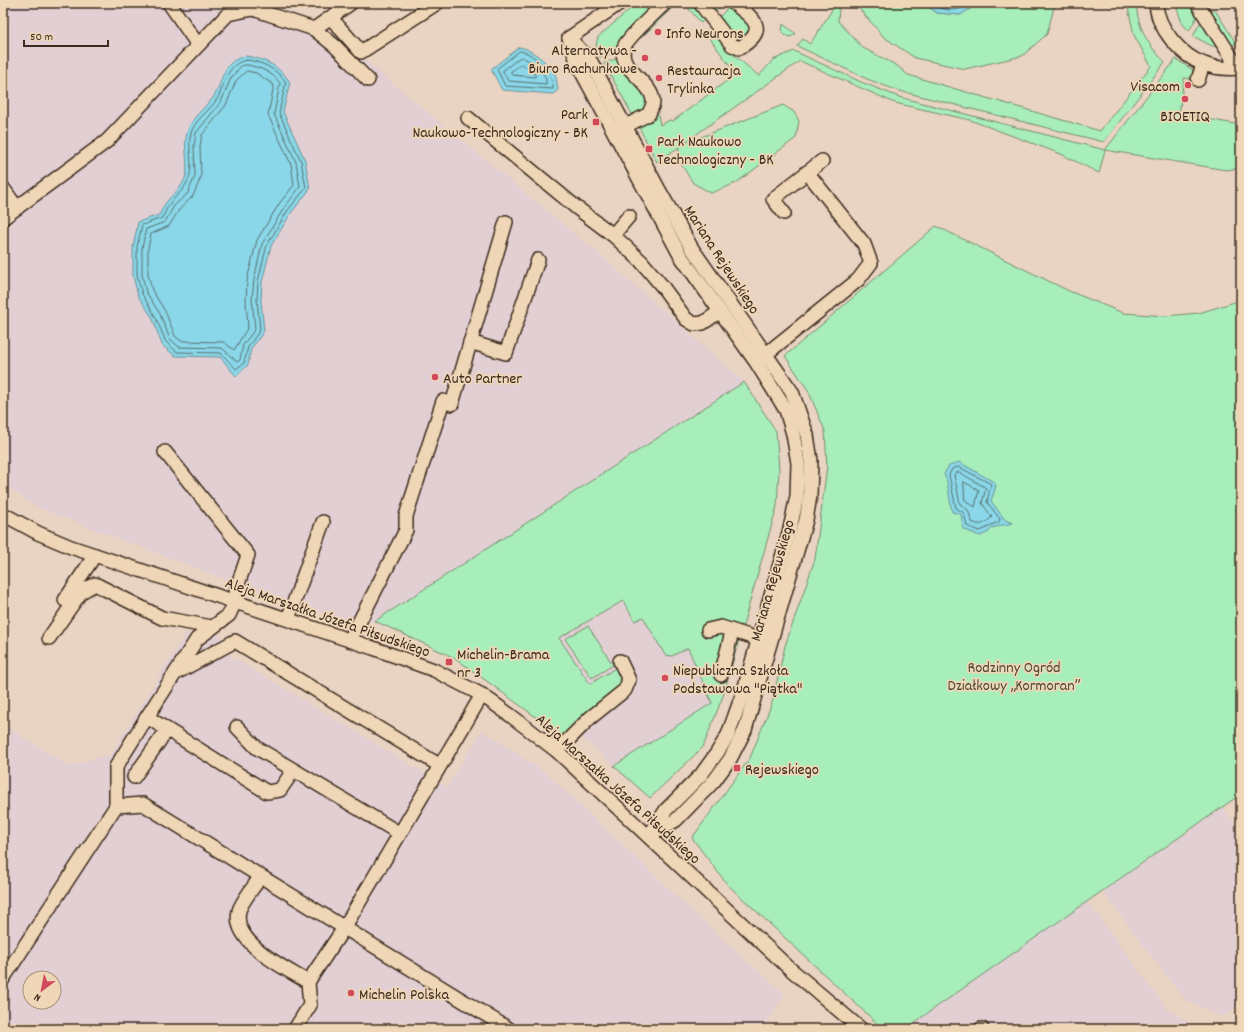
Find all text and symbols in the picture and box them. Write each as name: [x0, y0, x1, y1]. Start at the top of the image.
scale bar: [24, 22, 108, 48]
place label: Info Neurons: [666, 23, 744, 46]
marker: Info Neurons: [653, 27, 663, 37]
text: 50 m: [30, 29, 53, 46]
place label: Alternatywa - Biuro Rachunkowe: [529, 40, 637, 81]
marker: Alternatywa - Biuro Rachunkowe: [640, 53, 650, 63]
place label: Restauracja Trylinka: [667, 60, 741, 101]
marker: Restauracja Trylinka: [654, 73, 664, 83]
place label: Visacom: [1131, 76, 1180, 99]
marker: Visacom: [1183, 80, 1193, 90]
marker: BIOETIQ: [1180, 94, 1190, 104]
place label: Park Naukowo-Technologiczny - BK: [412, 104, 588, 145]
place label: BIOETIQ: [1160, 106, 1210, 129]
marker: Park Naukowo-Technologiczny - BK: [591, 117, 601, 127]
place label: Park Naukowo Technologiczny - BK: [657, 131, 774, 172]
marker: Park Naukowo Technologiczny - BK: [644, 144, 654, 154]
street label: Mariana Rejewskiego: [677, 201, 765, 319]
place label: Auto Partner: [443, 368, 522, 391]
marker: Auto Partner: [430, 372, 440, 382]
street label: Mariana Rejewskiego: [745, 517, 802, 644]
street label: Aleja Marszałka Józefa Piłsudskiego: [222, 572, 433, 664]
place label: Michelin-Brama nr 3: [457, 644, 550, 685]
marker: Michelin-Brama nr 3: [444, 657, 454, 667]
park label: Rodzinny Ogród Działkowy „Kormoran”: [947, 657, 1081, 698]
place label: Niepubliczna Szkoła Podstawowa "Piątka": [673, 660, 803, 701]
marker: Niepubliczna Szkoła Podstawowa "Piątka": [660, 673, 670, 683]
street label: Aleja Marszałka Józefa Piłsudskiego: [530, 709, 705, 871]
place label: Rejewskiego: [745, 759, 819, 782]
marker: Rejewskiego: [732, 763, 742, 773]
north arrow: [22, 970, 62, 1010]
place label: Michelin Polska: [359, 984, 449, 1007]
text: N: [31, 988, 44, 1005]
marker: Michelin Polska: [346, 988, 356, 998]

